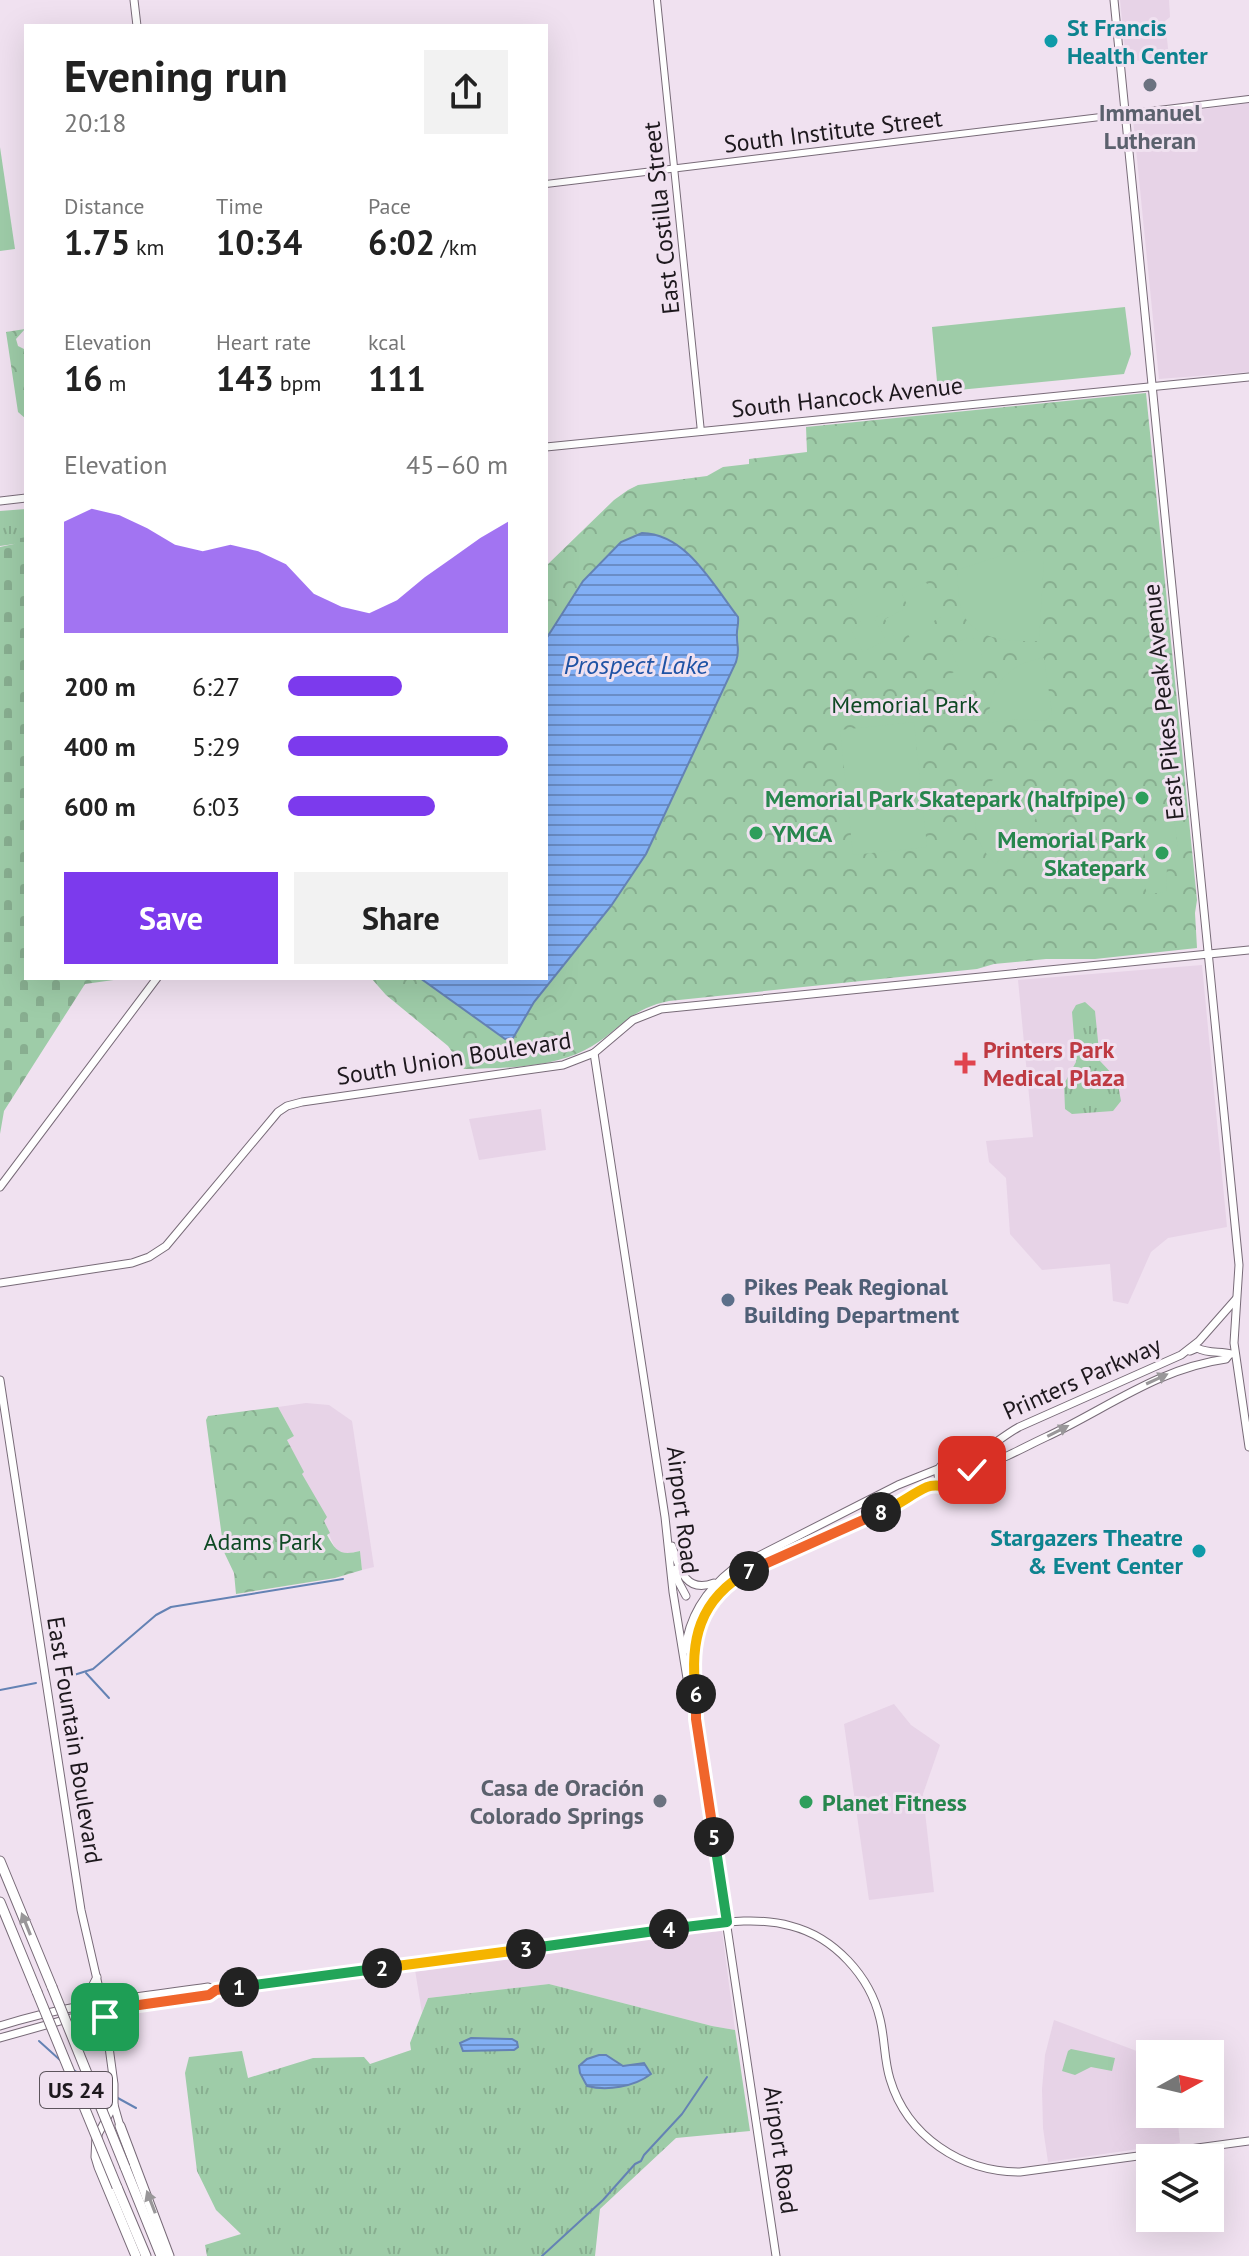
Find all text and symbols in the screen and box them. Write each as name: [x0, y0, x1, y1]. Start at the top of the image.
place label: St Francis Health Center: [1067, 12, 1208, 71]
marker: St Francis Health Center: [1042, 32, 1060, 50]
text: Evening run: [64, 47, 288, 104]
button: share: [424, 50, 508, 134]
marker: Immanuel Lutheran: [1141, 76, 1159, 94]
place label: Immanuel Lutheran: [1099, 97, 1202, 156]
street label: South Institute Street: [722, 102, 944, 160]
text: 20:18: [64, 106, 126, 139]
street label: East Costilla Street: [635, 120, 687, 316]
text: Distance: [64, 192, 145, 220]
text: Time: [216, 192, 263, 220]
text: Pace: [368, 192, 411, 220]
text: 1.75: [64, 220, 130, 264]
text: 10:34: [216, 220, 302, 264]
text: 6:02: [368, 220, 435, 264]
text: km: [130, 233, 164, 261]
text: /km: [435, 233, 477, 261]
text: Elevation: [64, 328, 152, 356]
text: Heart rate: [216, 328, 311, 356]
text: kcal: [368, 328, 406, 356]
text: 16: [64, 356, 103, 400]
text: 143: [216, 356, 274, 400]
text: 111: [368, 356, 426, 400]
text: m: [103, 369, 126, 397]
text: bpm: [274, 369, 321, 397]
street label: South Hancock Avenue: [730, 369, 964, 425]
text: Elevation: [64, 448, 168, 481]
text: 45–60 m: [406, 448, 508, 481]
street label: East Pikes Peak Avenue: [1135, 582, 1191, 822]
water label: Prospect Lake: [564, 648, 708, 681]
text: 200 m: [64, 670, 136, 703]
text: 6:27: [192, 670, 240, 703]
park label: Memorial Park: [831, 689, 979, 720]
text: 400 m: [64, 730, 136, 763]
text: 5:29: [192, 730, 240, 763]
place label: Memorial Park Skatepark (halfpipe): [765, 783, 1126, 814]
marker: Memorial Park Skatepark (halfpipe): [1133, 789, 1151, 807]
text: 600 m: [64, 790, 136, 823]
text: 6:03: [192, 790, 240, 823]
place label: YMCA: [771, 818, 833, 849]
marker: YMCA: [747, 824, 765, 842]
place label: Memorial Park Skatepark: [997, 824, 1146, 883]
marker: Memorial Park Skatepark: [1153, 844, 1171, 862]
button: Save: [64, 872, 278, 964]
button: Share: [294, 872, 508, 964]
street label: South Union Boulevard: [335, 1024, 573, 1092]
place label: Printers Park Medical Plaza: [983, 1034, 1125, 1093]
marker: Printers Park Medical Plaza: [954, 1052, 976, 1074]
place label: Pikes Peak Regional Building Department: [744, 1271, 960, 1330]
marker: Pikes Peak Regional Building Department: [719, 1291, 737, 1309]
street label: Printers Parkway: [998, 1329, 1166, 1427]
one-way arrow: [1146, 1372, 1169, 1386]
one-way arrow: [1046, 1425, 1069, 1438]
pin: [938, 1436, 1006, 1504]
street label: Airport Road: [660, 1444, 706, 1576]
icon: check: [950, 1448, 994, 1492]
pin: 8: [861, 1492, 901, 1532]
text: 8: [875, 1498, 887, 1526]
place label: Stargazers Theatre & Event Center: [990, 1522, 1184, 1581]
park label: Adams Park: [204, 1526, 323, 1557]
marker: Stargazers Theatre & Event Center: [1190, 1542, 1208, 1560]
pin: 7: [729, 1551, 769, 1591]
text: 7: [743, 1557, 755, 1585]
street label: East Fountain Boulevard: [40, 1614, 110, 1866]
pin: 6: [676, 1674, 716, 1714]
text: 6: [690, 1680, 702, 1708]
place label: Casa de Oración Colorado Springs: [470, 1772, 644, 1831]
place label: Planet Fitness: [822, 1787, 967, 1818]
marker: Casa de Oración Colorado Springs: [651, 1792, 669, 1810]
marker: Planet Fitness: [797, 1793, 815, 1811]
pin: 5: [694, 1817, 734, 1857]
text: 5: [708, 1823, 720, 1851]
pin: 4: [649, 1909, 689, 1949]
one-way arrow: [20, 1912, 33, 1936]
text: 4: [663, 1915, 675, 1943]
pin: 3: [506, 1929, 546, 1969]
text: 3: [520, 1935, 532, 1963]
pin: 2: [362, 1948, 402, 1988]
text: 2: [376, 1954, 388, 1982]
pin: 1: [219, 1967, 259, 2007]
text: 1: [233, 1973, 245, 2001]
pin: [71, 1983, 139, 2051]
icon: arrive: [83, 1995, 127, 2039]
north arrow: [1136, 2040, 1224, 2128]
map controls: [1136, 2040, 1224, 2232]
road number: US 24: [40, 2072, 112, 2108]
street label: Airport Road: [757, 2084, 805, 2216]
button: layers: [1136, 2144, 1224, 2232]
one-way arrow: [144, 2190, 157, 2214]

